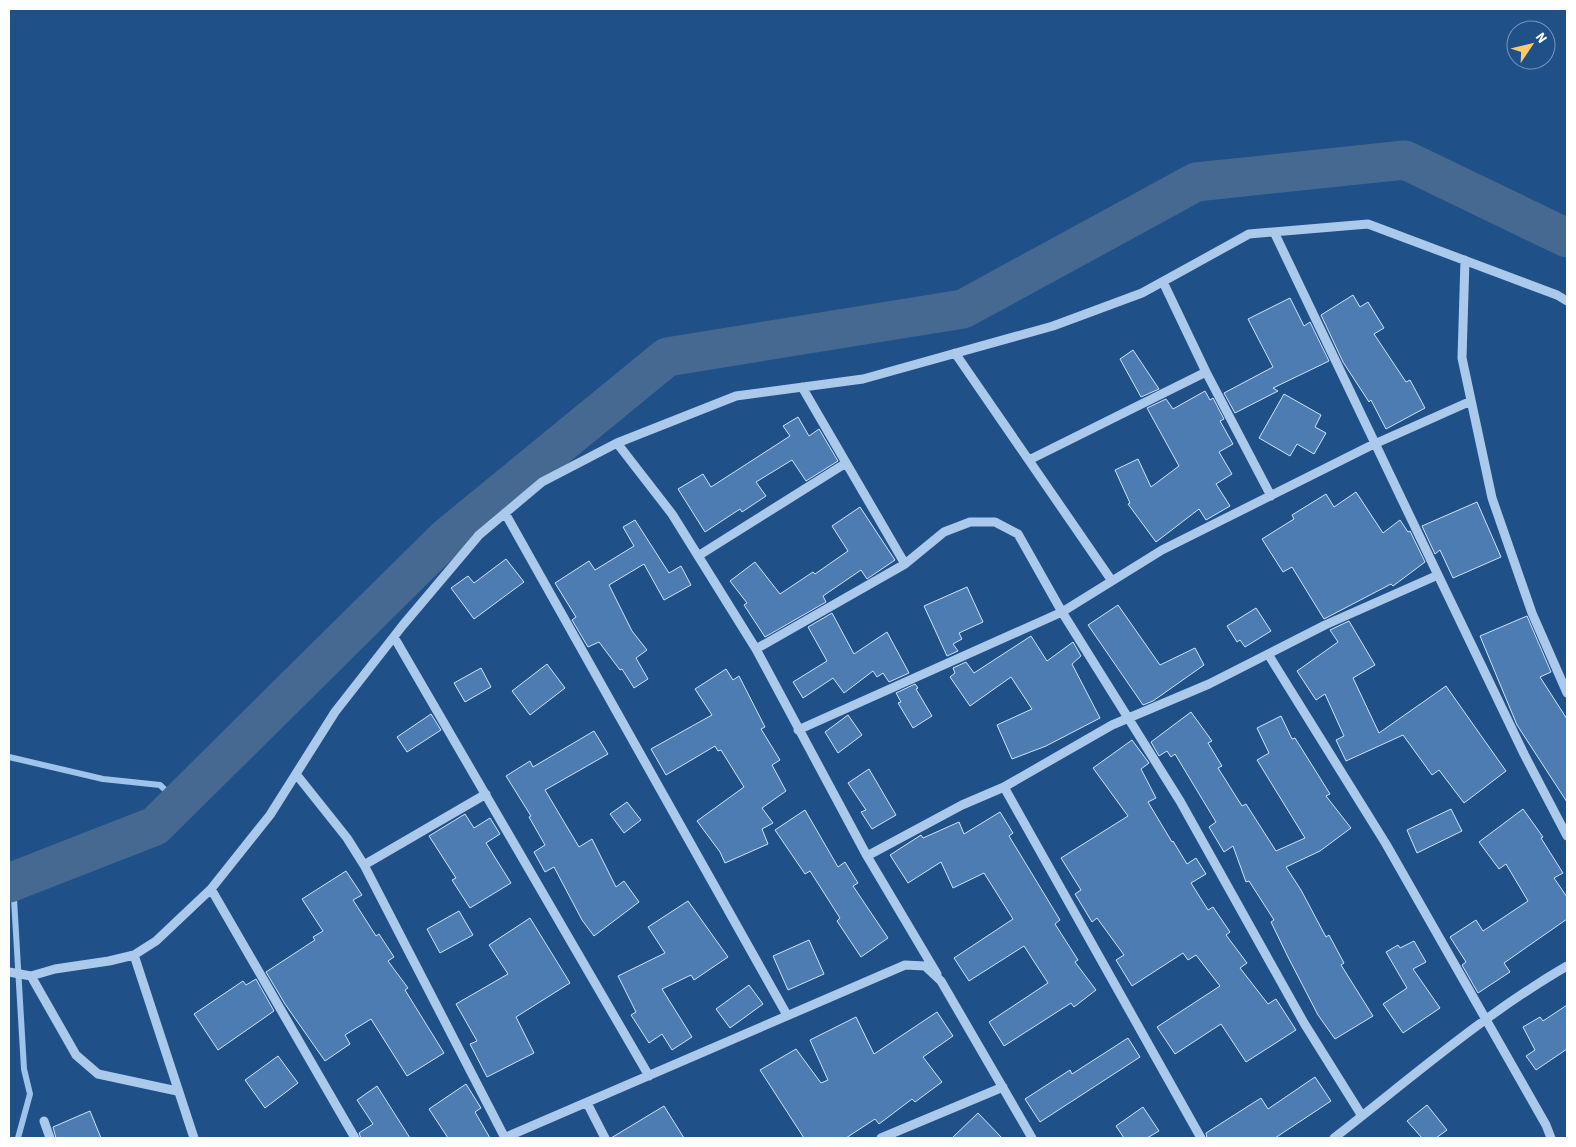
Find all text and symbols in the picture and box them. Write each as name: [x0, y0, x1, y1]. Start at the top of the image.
north arrow: [1506, 20, 1556, 70]
text: N: [1530, 29, 1552, 48]

